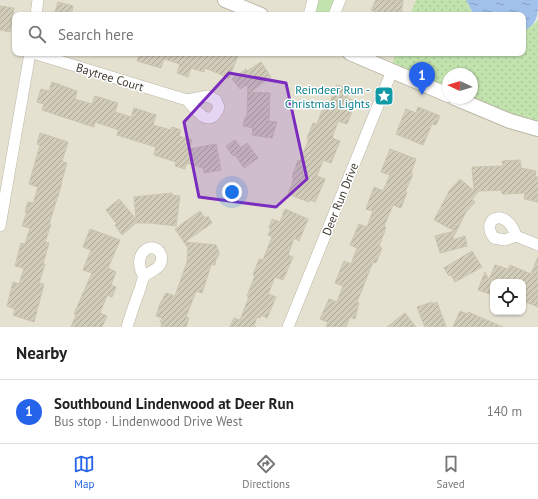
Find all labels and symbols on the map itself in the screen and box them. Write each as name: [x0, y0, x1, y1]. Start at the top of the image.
street label: Baytree Court: [74, 60, 146, 94]
pin: 1: [409, 62, 435, 95]
north arrow: [442, 68, 478, 104]
place label: Reindeer Run - Christmas Lights: [285, 82, 370, 111]
place icon: Reindeer Run - Christmas Lights: [373, 85, 395, 107]
street label: Deer Run Drive: [319, 160, 361, 238]
your location: [222, 182, 242, 202]

